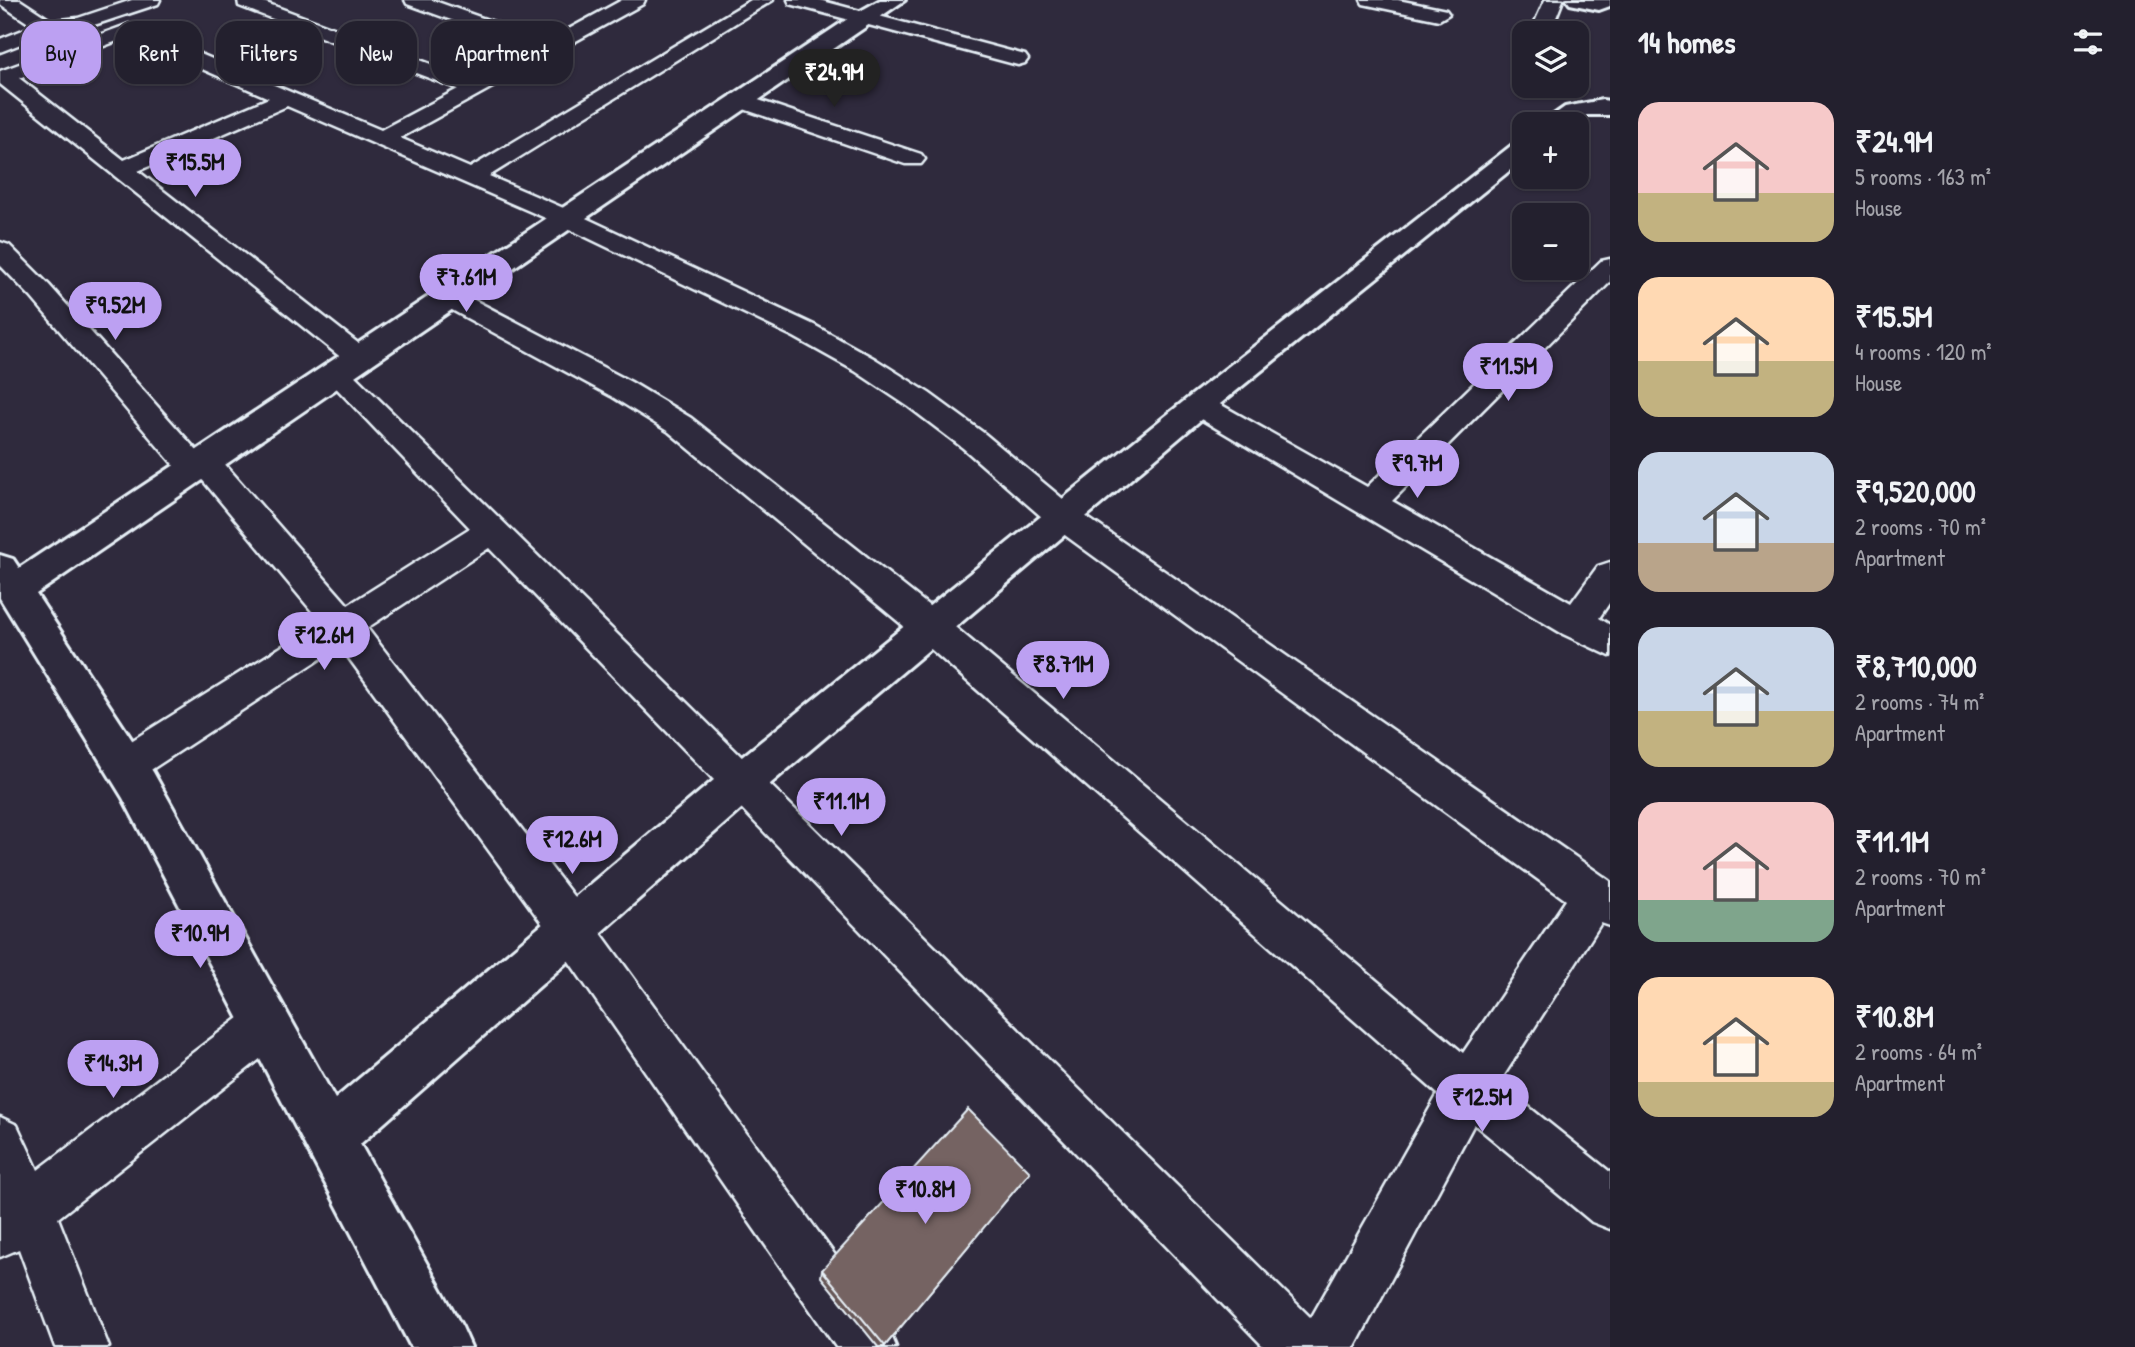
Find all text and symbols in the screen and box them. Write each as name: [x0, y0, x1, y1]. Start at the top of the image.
chip: Buy: [21, 21, 101, 84]
chip: Rent: [115, 21, 202, 84]
chip: Filters: [216, 21, 322, 84]
chip: New: [336, 21, 417, 84]
chip: Apartment: [431, 21, 573, 84]
map controls: [1512, 21, 1589, 280]
button: layers: [1512, 21, 1589, 98]
text: 14 homes: [1638, 22, 1736, 62]
icon: filters: [2069, 23, 2107, 61]
pin: ₹24.9M: [777, 50, 891, 109]
text: ₹24.9M: [804, 56, 864, 87]
button: +: [1512, 112, 1589, 189]
text: ₹24.9M: [1855, 121, 1933, 161]
icon: home: [1694, 130, 1778, 214]
pin: ₹15.5M: [138, 140, 252, 199]
text: ₹15.5M: [165, 146, 225, 177]
text: 5 rooms · 163 m²: [1855, 161, 1991, 192]
text: House: [1855, 192, 1902, 223]
button: −: [1512, 203, 1589, 280]
pin: ₹7.61M: [409, 254, 523, 314]
text: ₹7.61M: [436, 261, 496, 292]
pin: ₹9.52M: [58, 282, 172, 342]
text: ₹9.52M: [85, 289, 145, 320]
text: ₹15.5M: [1855, 296, 1933, 336]
icon: home: [1694, 305, 1778, 389]
text: 4 rooms · 120 m²: [1855, 336, 1992, 367]
pin: ₹11.5M: [1451, 344, 1565, 403]
text: ₹11.5M: [1479, 350, 1537, 381]
text: House: [1855, 367, 1902, 398]
pin: ₹9.7M: [1368, 440, 1466, 500]
text: ₹9.7M: [1391, 447, 1443, 478]
text: ₹9,520,000: [1855, 471, 1976, 511]
icon: home: [1694, 480, 1778, 564]
text: 2 rooms · 70 m²: [1855, 511, 1986, 542]
text: Apartment: [1855, 542, 1945, 573]
pin: ₹12.6M: [267, 612, 381, 672]
text: ₹12.6M: [294, 619, 354, 650]
pin: ₹8.71M: [1006, 642, 1120, 701]
text: ₹8,710,000: [1855, 646, 1977, 686]
text: ₹8.71M: [1032, 648, 1094, 679]
icon: home: [1694, 655, 1778, 739]
text: 2 rooms · 74 m²: [1855, 686, 1984, 717]
text: Apartment: [1855, 717, 1945, 748]
pin: ₹11.1M: [784, 778, 898, 838]
text: ₹11.1M: [813, 785, 869, 816]
pin: ₹12.6M: [515, 816, 629, 876]
text: ₹11.1M: [1855, 821, 1929, 861]
text: ₹12.6M: [542, 823, 602, 854]
icon: home: [1694, 830, 1778, 914]
text: 2 rooms · 70 m²: [1855, 861, 1986, 892]
text: Apartment: [1855, 892, 1945, 923]
pin: ₹10.9M: [143, 911, 257, 970]
text: ₹10.9M: [171, 917, 229, 948]
text: ₹10.8M: [1855, 996, 1934, 1036]
icon: home: [1694, 1005, 1778, 1089]
text: 2 rooms · 64 m²: [1855, 1036, 1982, 1067]
pin: ₹14.3M: [56, 1040, 170, 1100]
text: ₹14.3M: [83, 1047, 143, 1078]
text: Apartment: [1855, 1067, 1945, 1098]
pin: ₹12.5M: [1425, 1074, 1539, 1134]
text: ₹12.5M: [1452, 1081, 1512, 1112]
pin: ₹10.8M: [868, 1166, 982, 1226]
text: ₹10.8M: [895, 1173, 955, 1204]

